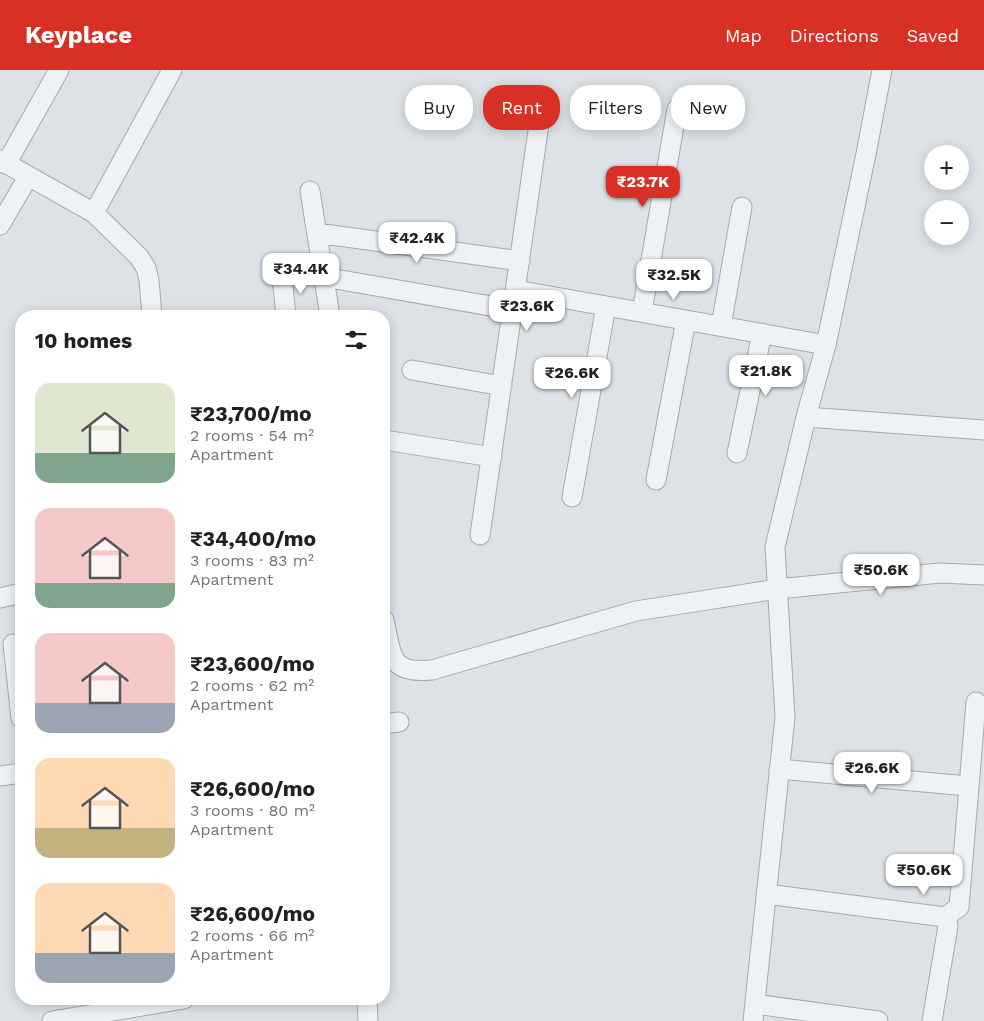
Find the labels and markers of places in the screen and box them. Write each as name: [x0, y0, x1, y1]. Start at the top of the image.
pin: ₹23.7K: [602, 166, 684, 208]
pin: ₹42.4K: [376, 222, 458, 264]
pin: ₹34.4K: [260, 252, 342, 295]
pin: ₹32.5K: [633, 258, 715, 301]
pin: ₹23.6K: [486, 290, 568, 332]
pin: ₹21.8K: [725, 354, 807, 397]
pin: ₹26.6K: [531, 356, 613, 399]
pin: ₹50.6K: [840, 554, 922, 596]
pin: ₹26.6K: [831, 752, 913, 794]
pin: ₹50.6K: [883, 854, 965, 896]

